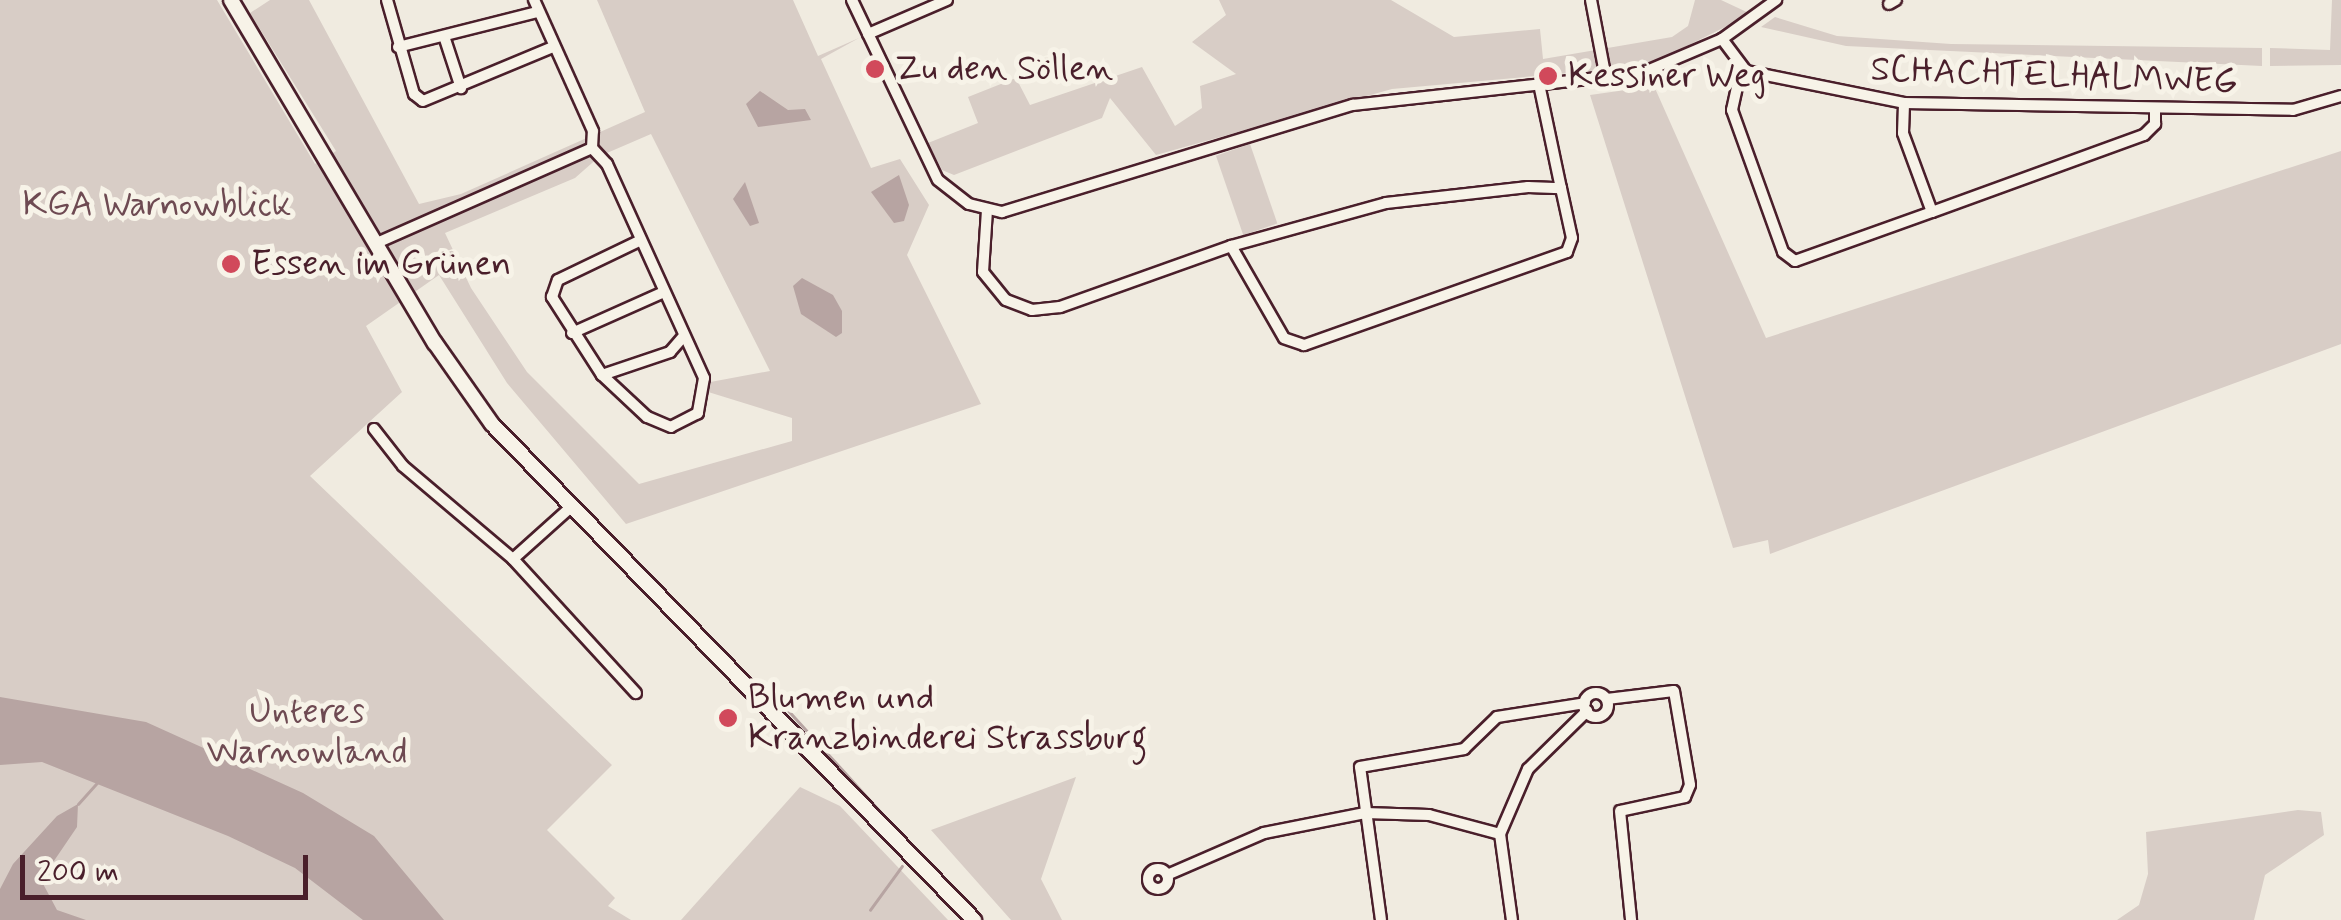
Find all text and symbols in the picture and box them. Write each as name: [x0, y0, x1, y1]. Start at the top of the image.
place label: Zu den Söllen: [895, 48, 1105, 90]
street label: SCHACHTELHALMWEG: [1870, 49, 2238, 103]
place label: Kessiner Weg: [1568, 55, 1769, 97]
marker: Zu den Söllen: [864, 58, 886, 80]
marker: Kessiner Weg: [1537, 65, 1559, 87]
park label: KGA Warnowblick: [15, 184, 299, 226]
place label: Essen im Grünen: [251, 243, 509, 285]
marker: Essen im Grünen: [220, 253, 242, 275]
place label: Blumen und Kranzbinderei Strassburg: [748, 677, 1147, 759]
park label: Unteres Warnowland: [207, 691, 407, 773]
marker: Blumen und Kranzbinderei Strassburg: [717, 707, 739, 729]
scale bar: [25, 835, 312, 897]
text: 200 m: [37, 853, 119, 892]

